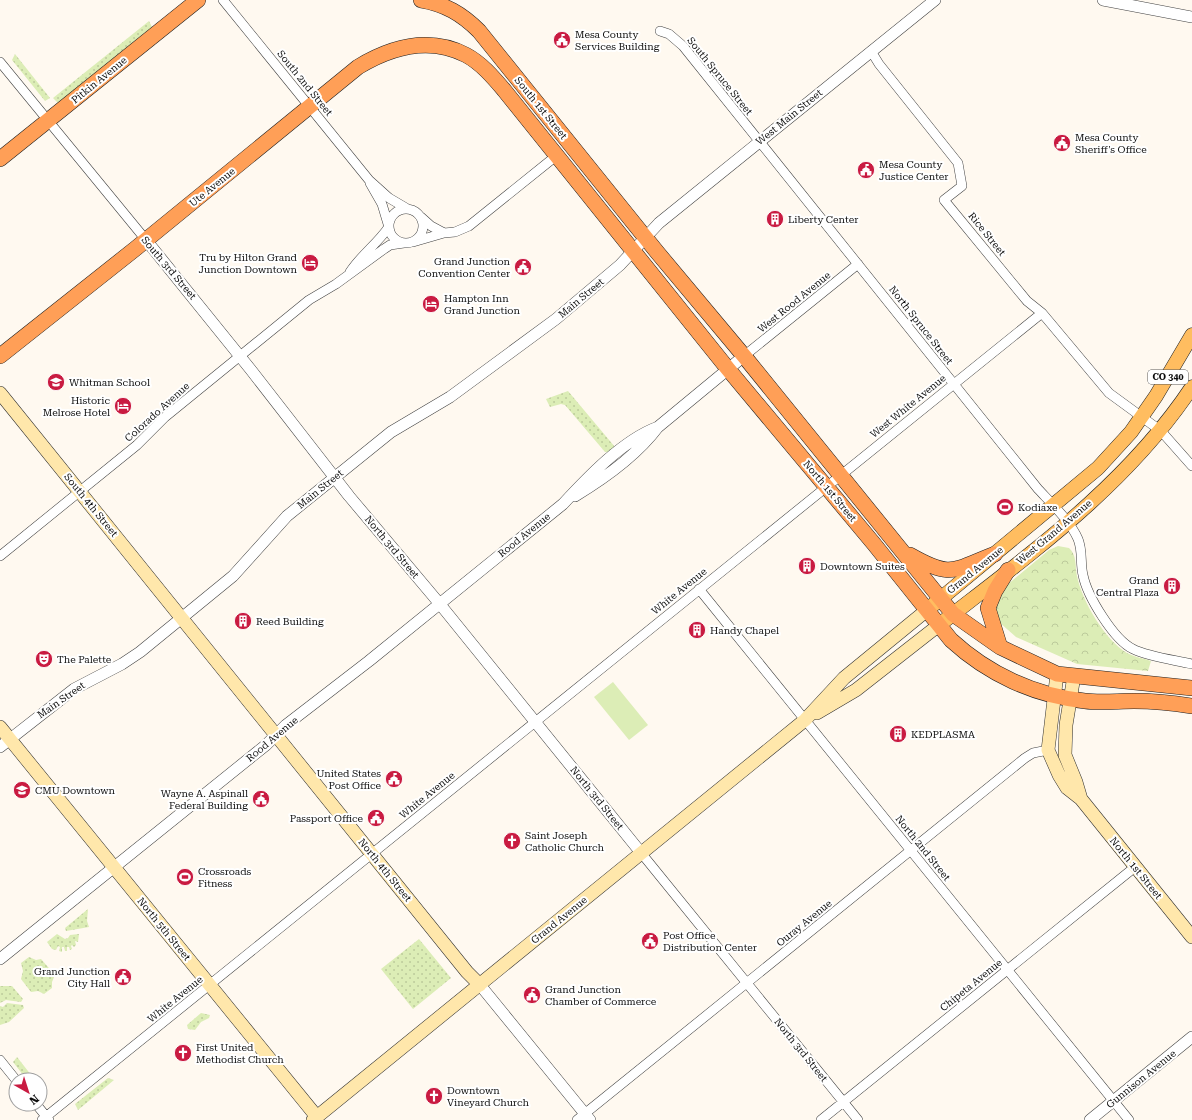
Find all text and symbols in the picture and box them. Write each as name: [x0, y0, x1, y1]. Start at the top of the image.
place label: Mesa County Services Building: [575, 29, 660, 52]
public building icon: Mesa County Services Building: [552, 30, 572, 50]
street label: South Spruce Street: [685, 35, 755, 117]
street label: South 2nd Street: [275, 48, 335, 118]
street label: Pitkin Avenue: [69, 54, 129, 106]
street label: South 1st Street: [513, 75, 570, 141]
street label: West Main Street: [754, 87, 825, 147]
place label: Mesa County Sheriff's Office: [1075, 132, 1147, 155]
public building icon: Mesa County Sheriff's Office: [1052, 133, 1072, 153]
place label: Mesa County Justice Center: [879, 159, 948, 182]
public building icon: Mesa County Justice Center: [856, 160, 876, 180]
street label: Ute Avenue: [187, 165, 237, 209]
building icon: Liberty Center: [765, 209, 785, 229]
street label: Rice Street: [966, 210, 1008, 258]
place label: Liberty Center: [788, 214, 858, 225]
street label: South 3rd Street: [139, 234, 199, 302]
place label: Tru by Hilton Grand Junction Downtown: [198, 252, 298, 275]
hotel icon: Tru by Hilton Grand Junction Downtown: [300, 253, 320, 273]
place label: Grand Junction Convention Center: [418, 256, 511, 279]
public building icon: Grand Junction Convention Center: [513, 257, 533, 277]
street label: West Rood Avenue: [756, 269, 833, 335]
street label: Main Street: [556, 276, 606, 320]
street label: North Spruce Street: [887, 284, 955, 367]
place label: Hampton Inn Grand Junction: [444, 293, 520, 316]
hotel icon: Hampton Inn Grand Junction: [421, 294, 441, 314]
road number: CO 340: [1148, 370, 1188, 384]
school or university icon: Whitman School: [46, 372, 66, 392]
street label: West White Avenue: [868, 372, 948, 440]
place label: Whitman School: [69, 377, 150, 388]
street label: Colorado Avenue: [123, 380, 192, 444]
place label: Historic Melrose Hotel: [43, 395, 110, 418]
hotel icon: Historic Melrose Hotel: [113, 396, 133, 416]
street label: North 1st Street: [801, 458, 859, 524]
street label: Main Street: [295, 467, 345, 511]
street label: South 4th Street: [62, 471, 120, 539]
sports icon: Kodiaxe: [995, 497, 1015, 517]
street label: West Grand Avenue: [1014, 497, 1094, 567]
place label: Kodiaxe: [1018, 502, 1058, 513]
street label: Rood Avenue: [496, 510, 553, 559]
street label: North 3rd Street: [363, 513, 422, 581]
street label: Grand Avenue: [945, 544, 1005, 596]
building icon: Downtown Suites: [797, 556, 817, 576]
place label: Downtown Suites: [820, 561, 905, 572]
street label: White Avenue: [649, 565, 709, 616]
place label: Grand Central Plaza: [1096, 575, 1160, 598]
building icon: Grand Central Plaza: [1162, 576, 1182, 596]
building icon: Reed Building: [233, 611, 253, 631]
place label: Reed Building: [256, 616, 324, 627]
building icon: Handy Chapel: [687, 620, 707, 640]
place label: Handy Chapel: [710, 625, 779, 636]
theatre icon: The Palette: [34, 649, 54, 669]
place label: The Palette: [57, 654, 112, 665]
street label: Main Street: [35, 679, 87, 720]
street label: Rood Avenue: [244, 714, 300, 764]
building icon: KEDPLASMA: [888, 724, 908, 744]
place label: KEDPLASMA: [911, 729, 975, 740]
street label: North 3rd Street: [568, 764, 626, 832]
place label: United States Post Office: [316, 768, 382, 791]
public building icon: United States Post Office: [384, 769, 404, 789]
street label: White Avenue: [397, 769, 457, 820]
school or university icon: CMU Downtown: [12, 780, 32, 800]
place label: CMU Downtown: [35, 785, 116, 796]
place label: Wayne A. Aspinall Federal Building: [161, 788, 248, 811]
public building icon: Wayne A. Aspinall Federal Building: [251, 789, 271, 809]
public building icon: Passport Office: [366, 808, 386, 828]
place label: Passport Office: [290, 813, 363, 824]
street label: North 2nd Street: [893, 813, 953, 883]
place label: Saint Joseph Catholic Church: [525, 830, 605, 853]
church icon: Saint Joseph Catholic Church: [502, 831, 522, 851]
street label: North 1st Street: [1108, 835, 1164, 901]
street label: North 4th Street: [356, 836, 414, 904]
place label: Crossroads Fitness: [198, 866, 252, 889]
sports icon: Crossroads Fitness: [175, 867, 195, 887]
street label: Grand Avenue: [529, 894, 589, 946]
street label: North 5th Street: [135, 895, 193, 963]
street label: Ouray Avenue: [774, 897, 834, 949]
place label: Post Office Distribution Center: [663, 930, 757, 953]
public building icon: Post Office Distribution Center: [640, 931, 660, 951]
street label: Chipeta Avenue: [938, 956, 1005, 1013]
place label: Grand Junction City Hall: [34, 966, 111, 989]
public building icon: Grand Junction City Hall: [113, 967, 133, 987]
street label: White Avenue: [145, 973, 205, 1024]
place label: Grand Junction Chamber of Commerce: [545, 984, 657, 1007]
public building icon: Grand Junction Chamber of Commerce: [522, 985, 542, 1005]
street label: North 3rd Street: [772, 1016, 830, 1084]
place label: First United Methodist Church: [196, 1042, 284, 1065]
church icon: First United Methodist Church: [173, 1043, 193, 1063]
street label: Gunnison Avenue: [1104, 1047, 1178, 1110]
north arrow: [8, 1072, 48, 1112]
place label: Downtown Vineyard Church: [447, 1085, 529, 1108]
church icon: Downtown Vineyard Church: [424, 1086, 444, 1106]
text: N: [26, 1092, 41, 1107]

